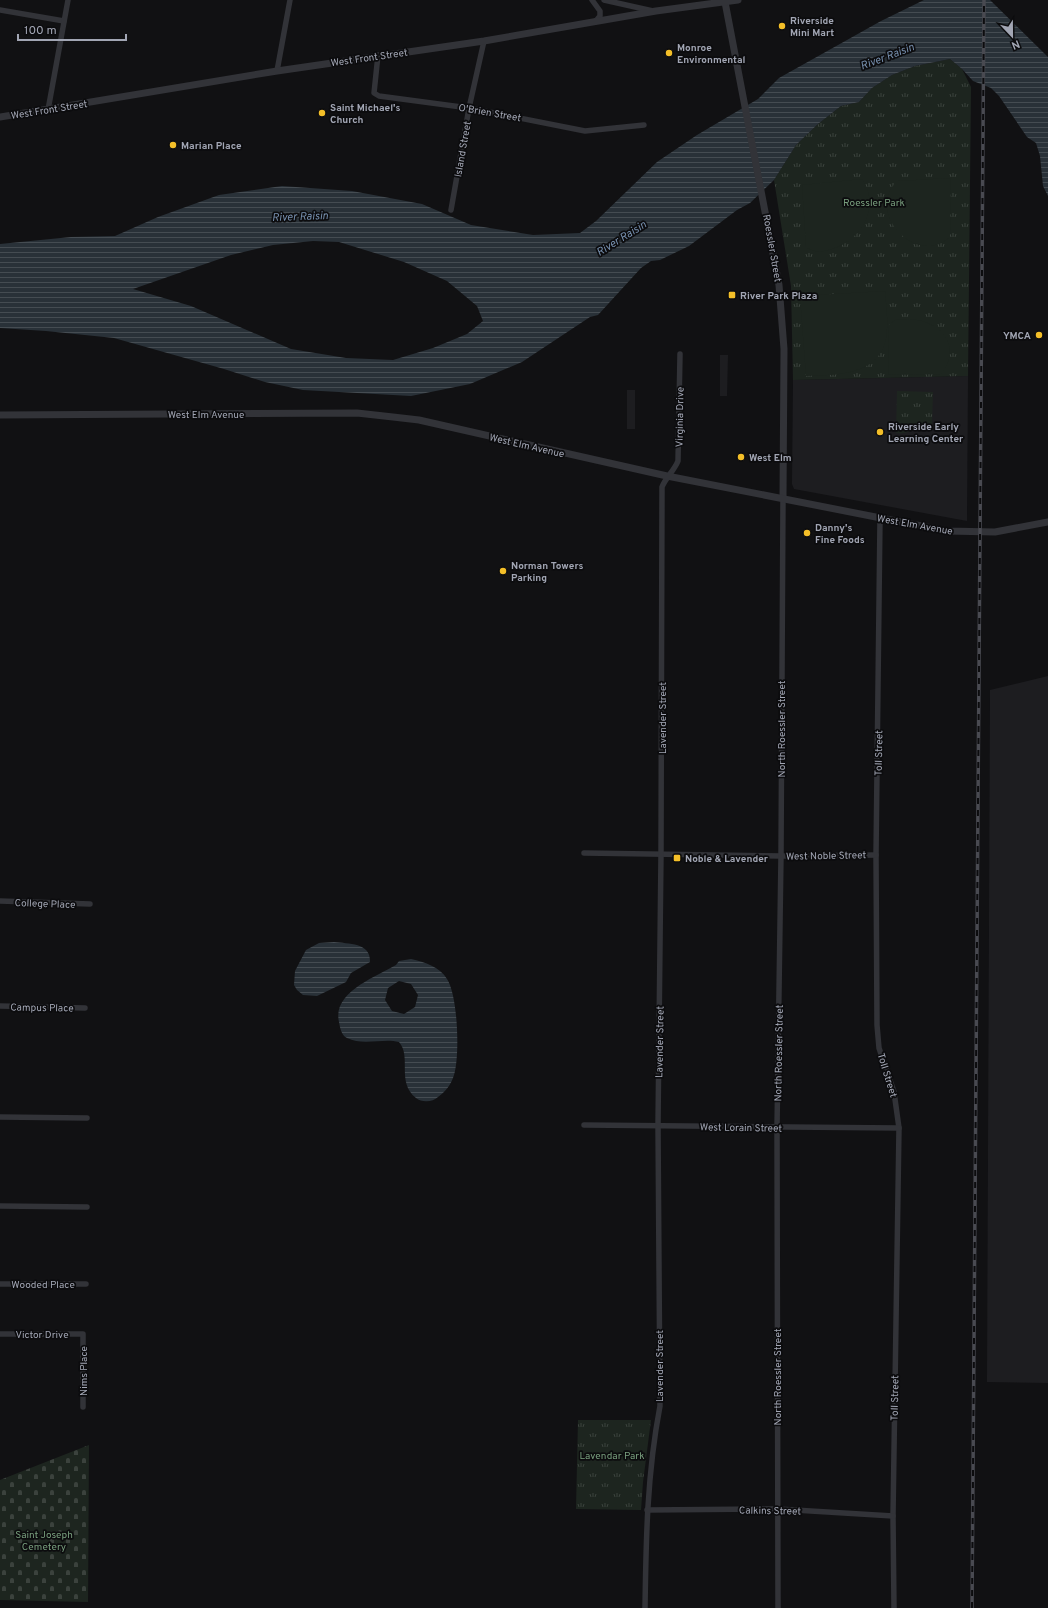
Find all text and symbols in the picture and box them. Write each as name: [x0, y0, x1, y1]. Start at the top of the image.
place label: Riverside Mini Mart: [790, 15, 834, 40]
scale bar: [18, 16, 126, 42]
north arrow: [992, 16, 1032, 56]
marker: Riverside Mini Mart: [777, 21, 787, 31]
text: 100 m: [24, 23, 57, 39]
text: N: [1009, 36, 1022, 52]
water label: River Raisin: [859, 40, 916, 74]
place label: Monroe Environmental: [677, 42, 746, 67]
street label: West Front Street: [330, 47, 409, 70]
marker: Monroe Environmental: [664, 48, 674, 58]
street label: West Front Street: [10, 98, 89, 123]
place label: Saint Michael's Church: [330, 102, 401, 127]
street label: O'Brien Street: [457, 102, 522, 125]
marker: Saint Michael's Church: [317, 108, 327, 118]
street label: Island Street: [452, 120, 475, 178]
marker: Marian Place: [168, 140, 178, 150]
place label: Marian Place: [181, 140, 242, 153]
park label: Roessler Park: [843, 197, 905, 210]
water label: River Raisin: [272, 209, 328, 225]
street label: Roessler Street: [759, 213, 784, 283]
water label: River Raisin: [594, 218, 649, 260]
marker: River Park Plaza: [727, 290, 737, 300]
place label: River Park Plaza: [740, 290, 817, 303]
place label: YMCA: [1003, 330, 1031, 343]
marker: YMCA: [1034, 330, 1044, 340]
street label: Virginia Drive: [673, 387, 688, 447]
street label: West Elm Avenue: [168, 409, 244, 422]
place label: Riverside Early Learning Center: [888, 421, 964, 446]
marker: Riverside Early Learning Center: [875, 427, 885, 437]
street label: West Elm Avenue: [488, 432, 565, 461]
marker: West Elm: [736, 452, 746, 462]
place label: West Elm: [749, 452, 792, 465]
street label: West Elm Avenue: [876, 512, 954, 539]
place label: Danny's Fine Foods: [815, 522, 865, 547]
marker: Danny's Fine Foods: [802, 528, 812, 538]
place label: Norman Towers Parking: [511, 560, 583, 585]
marker: Norman Towers Parking: [498, 566, 508, 576]
street label: North Roessler Street: [776, 680, 789, 777]
street label: Lavender Street: [657, 682, 670, 754]
street label: Toll Street: [873, 730, 886, 776]
street label: West Noble Street: [786, 849, 867, 864]
marker: Noble & Lavender: [672, 853, 682, 863]
place label: Noble & Lavender: [685, 853, 769, 866]
street label: College Place: [14, 897, 76, 912]
street label: Campus Place: [10, 1001, 74, 1016]
street label: North Roessler Street: [772, 1004, 787, 1102]
street label: Lavender Street: [653, 1006, 668, 1078]
street label: Toll Street: [874, 1052, 900, 1099]
street label: West Lorain Street: [700, 1121, 782, 1136]
street label: Wooded Place: [11, 1279, 75, 1292]
street label: North Roessler Street: [772, 1328, 785, 1425]
street label: Victor Drive: [15, 1329, 69, 1342]
street label: Lavender Street: [654, 1330, 667, 1402]
street label: Nims Place: [78, 1346, 91, 1396]
street label: Toll Street: [889, 1375, 902, 1421]
park label: Lavendar Park: [579, 1450, 645, 1463]
street label: Calkins Street: [739, 1504, 802, 1519]
park label: Saint Joseph Cemetery: [15, 1529, 73, 1554]

